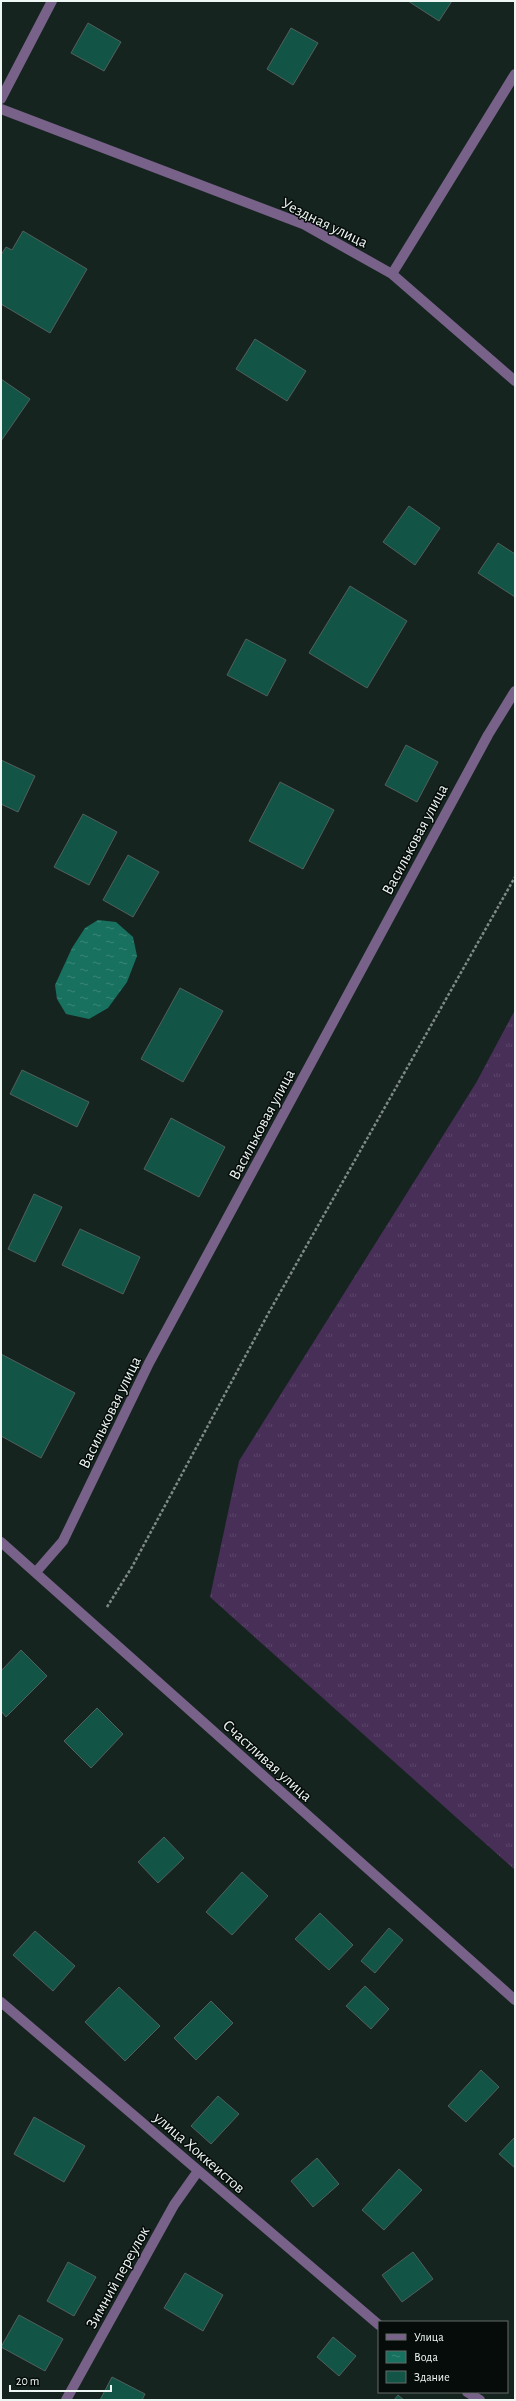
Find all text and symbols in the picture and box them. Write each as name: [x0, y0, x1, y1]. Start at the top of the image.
street label: Уездная улица: [278, 195, 370, 252]
street label: Васильковая улица: [379, 782, 452, 898]
street label: Васильковая улица: [226, 1067, 299, 1183]
street label: Васильковая улица: [76, 1354, 145, 1471]
street label: Счастливая улица: [219, 1717, 315, 1805]
street label: улица Хоккеистов: [149, 2108, 248, 2197]
street label: Зимний переулок: [83, 2223, 154, 2332]
legend: [378, 2321, 508, 2393]
text: Улица: [414, 2331, 444, 2343]
text: Вода: [414, 2351, 438, 2363]
scale bar: [10, 2367, 111, 2393]
text: Здание: [414, 2371, 450, 2383]
text: 20 m: [16, 2375, 39, 2387]

